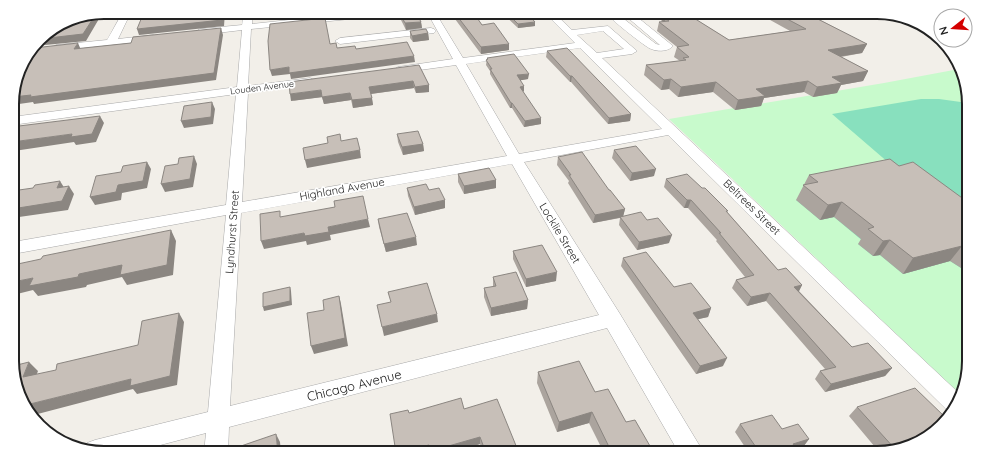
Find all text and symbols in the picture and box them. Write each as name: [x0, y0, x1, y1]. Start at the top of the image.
north arrow: [933, 8, 973, 48]
text: N: [936, 25, 951, 37]
street label: Louden Avenue: [229, 78, 295, 96]
street label: Highland Avenue: [298, 175, 386, 203]
street label: Beltrees Street: [720, 176, 784, 238]
street label: Lyndhurst Street: [222, 190, 242, 274]
street label: Locklie Street: [536, 200, 584, 266]
street label: Chicago Avenue: [305, 366, 403, 404]

